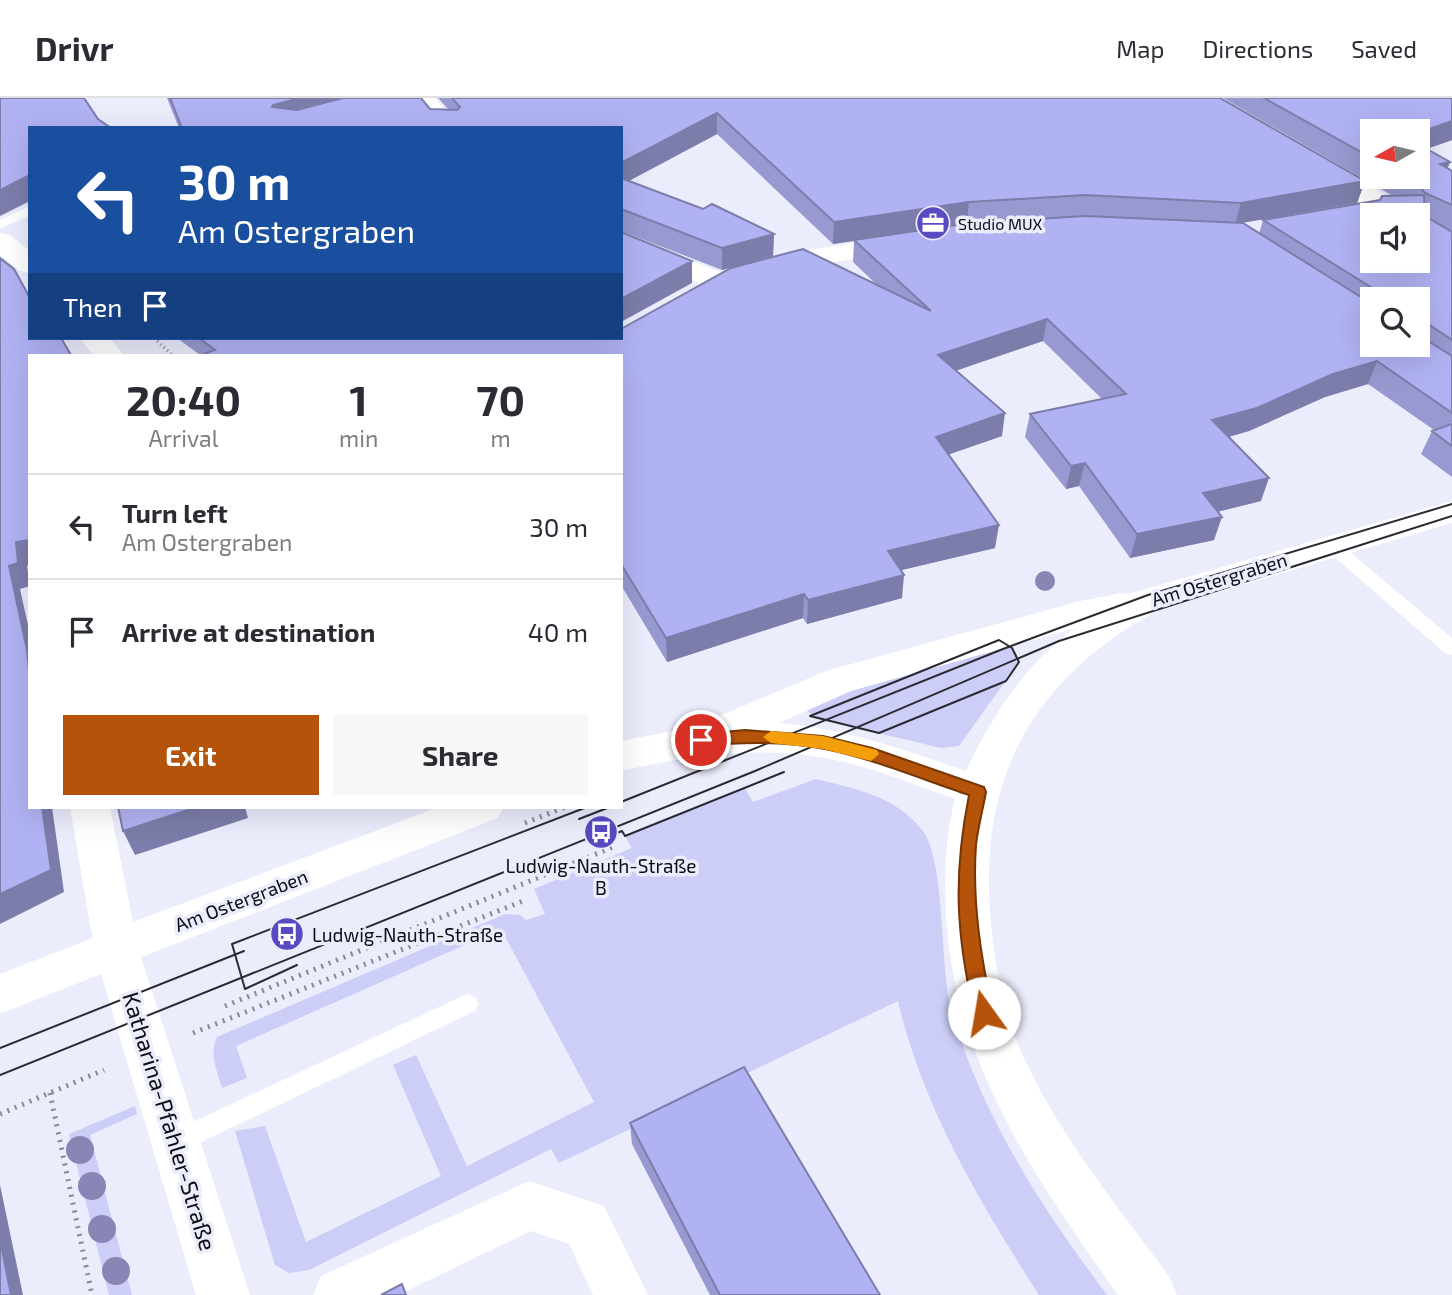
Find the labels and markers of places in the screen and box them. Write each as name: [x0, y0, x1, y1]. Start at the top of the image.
office icon: Studio MUX: [914, 204, 952, 242]
place label: Studio MUX: [958, 214, 1043, 233]
pin: [671, 710, 731, 770]
bus stop icon: Ludwig-Nauth-Straße B: [582, 813, 620, 851]
place label: Ludwig-Nauth-Straße B: [505, 854, 697, 899]
bus stop icon: Ludwig-Nauth-Straße: [268, 915, 306, 953]
place label: Ludwig-Nauth-Straße: [312, 923, 503, 946]

